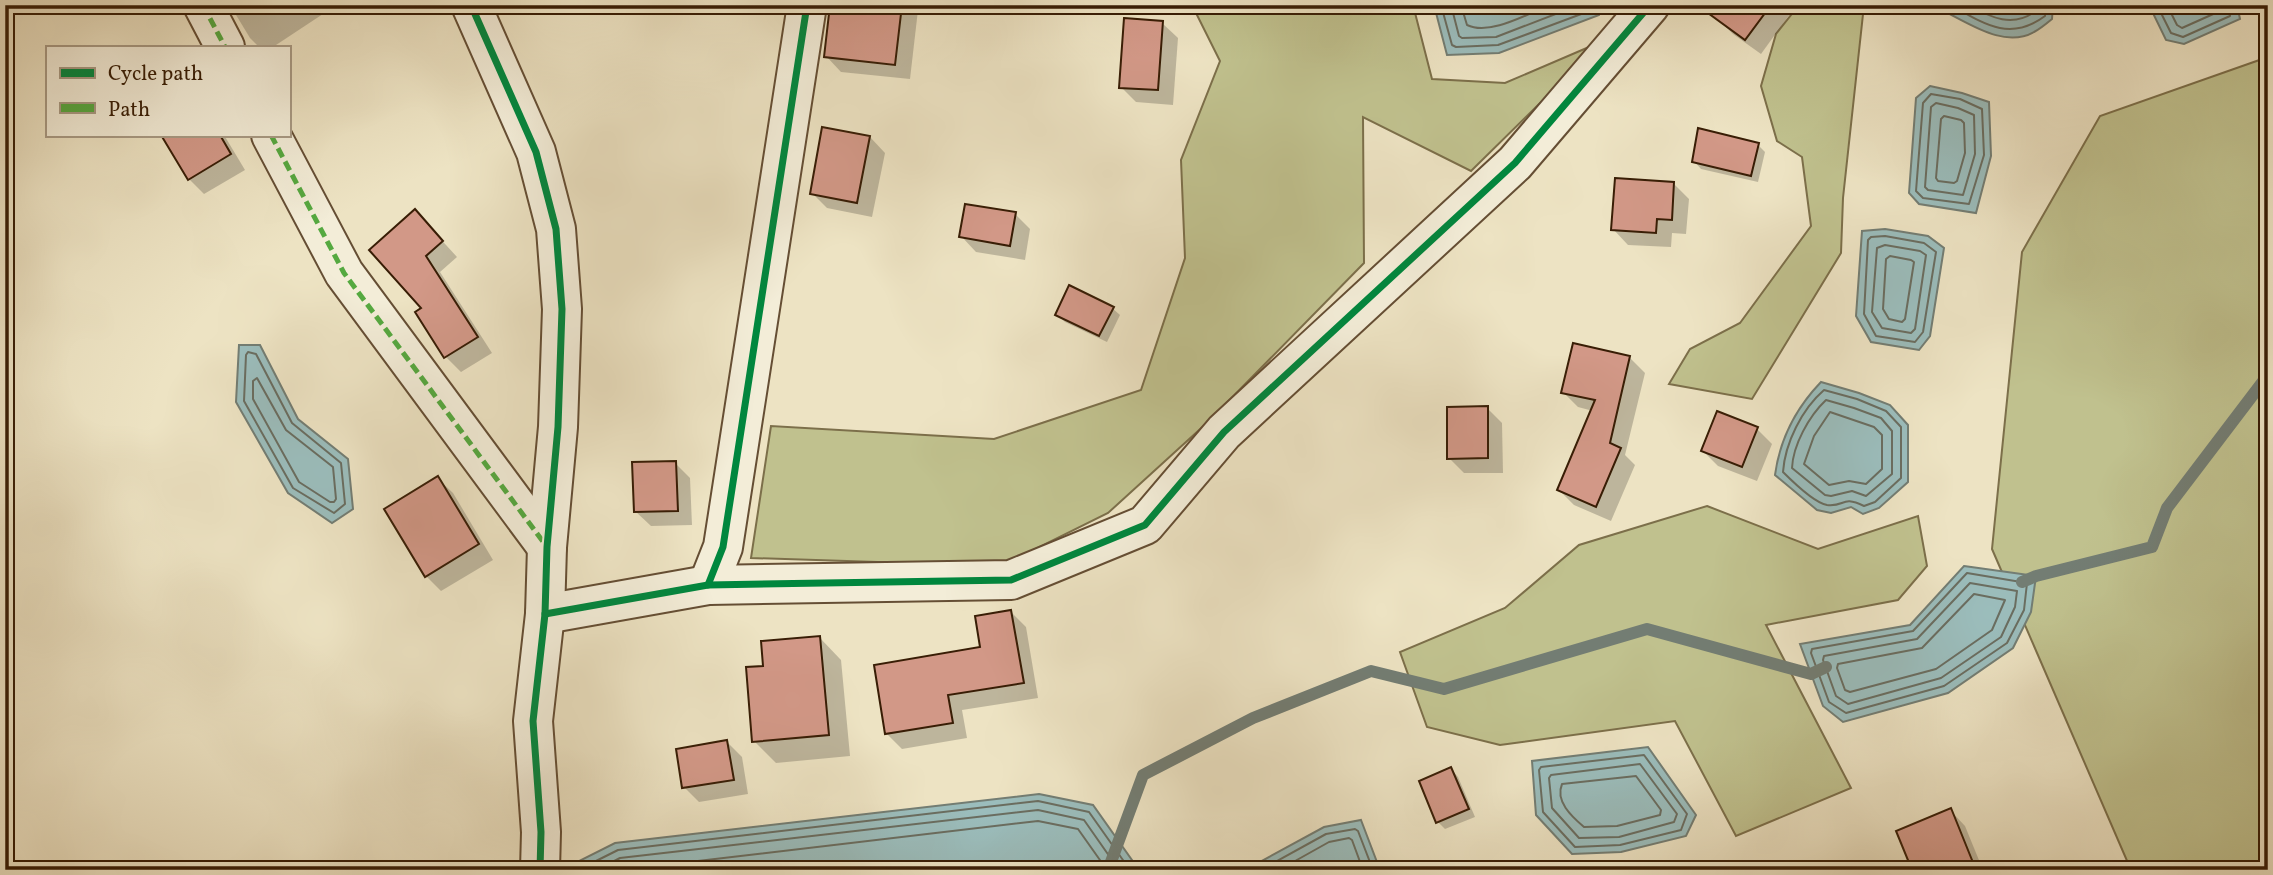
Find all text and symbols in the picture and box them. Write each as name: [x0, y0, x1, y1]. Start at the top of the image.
legend: [46, 46, 290, 136]
text: Cycle path: [108, 60, 203, 89]
text: Path: [108, 96, 150, 125]

